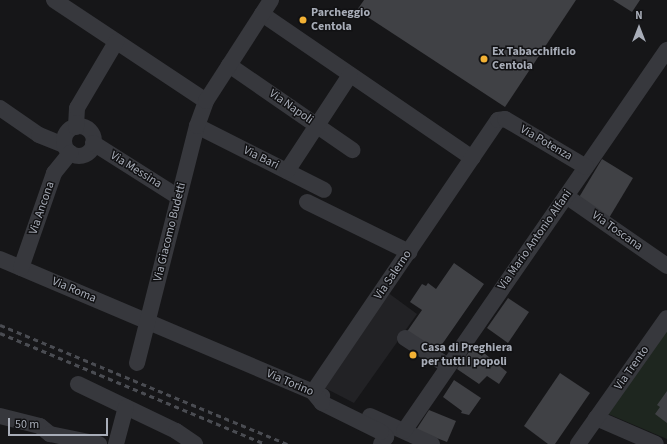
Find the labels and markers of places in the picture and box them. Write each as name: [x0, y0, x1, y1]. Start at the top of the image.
place label: Parcheggio Centola: [311, 6, 370, 34]
marker: Parcheggio Centola: [298, 15, 308, 25]
place label: Ex Tabacchificio Centola: [492, 45, 576, 73]
marker: Ex Tabacchificio Centola: [479, 54, 489, 64]
place label: Casa di Preghiera per tutti i popoli: [421, 341, 512, 369]
marker: Casa di Preghiera per tutti i popoli: [408, 350, 418, 360]

